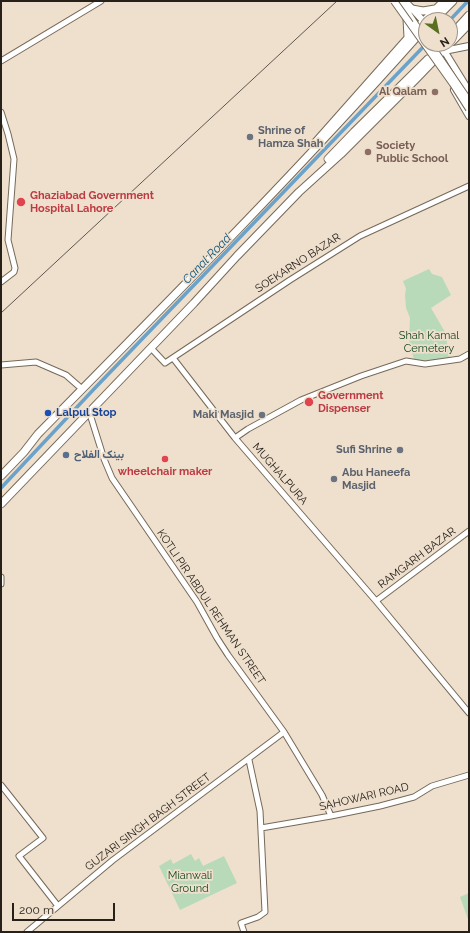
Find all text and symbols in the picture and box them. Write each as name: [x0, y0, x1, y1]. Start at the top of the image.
north arrow: [418, 12, 458, 52]
text: N: [437, 34, 451, 49]
place label: Al Qalam: [379, 85, 427, 99]
marker: Al Qalam: [430, 87, 440, 97]
place label: Shrine of Hamza Shah: [258, 124, 323, 150]
marker: Shrine of Hamza Shah: [245, 132, 255, 142]
place label: Society Public School: [376, 139, 448, 165]
marker: Society Public School: [363, 147, 373, 157]
place label: Ghaziabad Government Hospital Lahore: [30, 189, 154, 215]
marker: Ghaziabad Government Hospital Lahore: [15, 196, 27, 208]
street label: SOEKARNO BAZAR: [253, 230, 343, 296]
water label: Canal Road: [180, 231, 234, 287]
park label: Shah Kamal Cemetery: [399, 329, 459, 355]
place label: Government Dispenser: [318, 389, 383, 415]
marker: Government Dispenser: [303, 396, 315, 408]
place label: Lalpul Stop: [56, 406, 117, 420]
marker: Lalpul Stop: [43, 408, 53, 418]
place label: Maki Masjid: [193, 408, 254, 422]
marker: Maki Masjid: [257, 410, 267, 420]
street label: MUGHALPURA: [250, 440, 310, 508]
place label: Sufi Shrine: [336, 443, 392, 457]
marker: Sufi Shrine: [395, 445, 405, 455]
place label: بینک الفلاح: [74, 448, 124, 462]
marker: بینک الفلاح: [61, 450, 71, 460]
marker: wheelchair maker: [160, 454, 170, 464]
place label: wheelchair maker: [118, 465, 212, 479]
place label: Abu Haneefa Masjid: [342, 466, 410, 492]
marker: Abu Haneefa Masjid: [329, 474, 339, 484]
street label: RAMGARH BAZAR: [376, 525, 458, 591]
street label: KOTLI PIR ABDUL REHMAN STREET: [154, 527, 268, 687]
street label: GUZARI SINGH BAGH STREET: [83, 770, 213, 874]
street label: SAHOWARI ROAD: [318, 780, 410, 814]
park label: Mianwali Ground: [168, 869, 212, 895]
scale bar: [14, 895, 117, 921]
text: 200 m: [19, 903, 54, 917]

